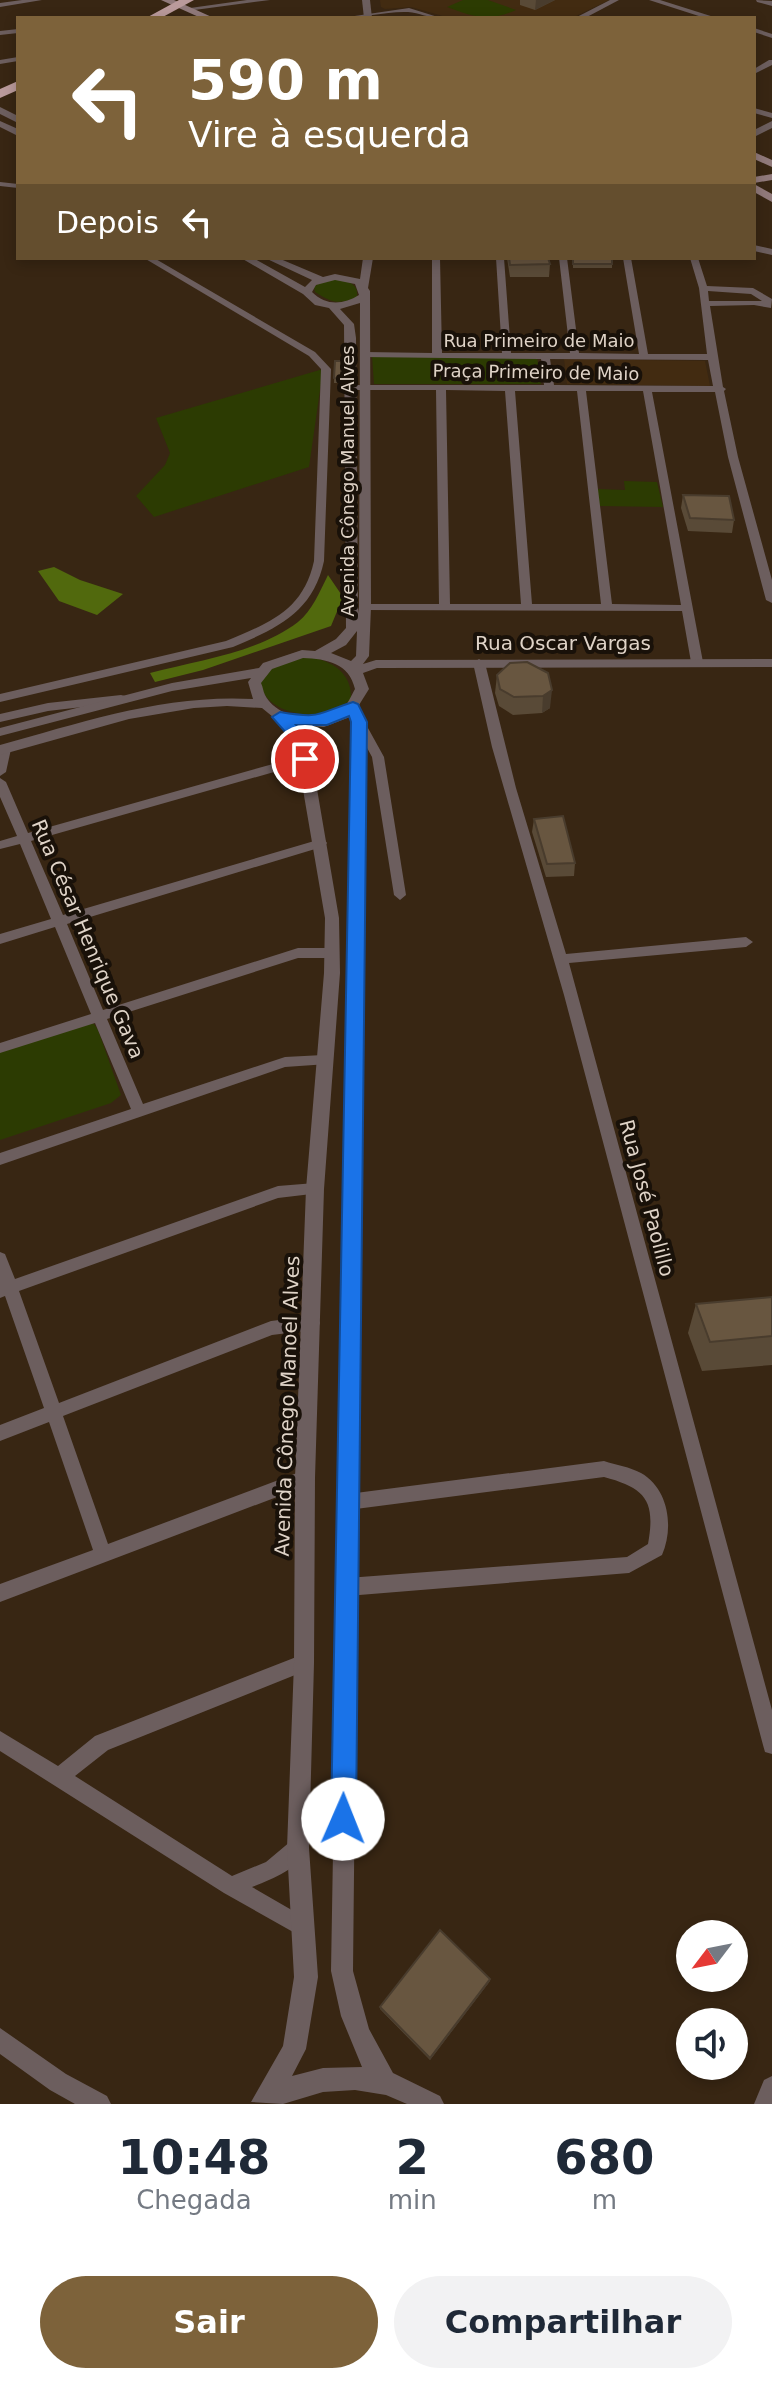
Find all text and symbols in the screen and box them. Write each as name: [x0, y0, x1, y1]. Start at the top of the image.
text: 590 m: [188, 47, 383, 112]
icon: left: [56, 48, 160, 152]
text: Vire à esquerda: [188, 114, 471, 155]
icon: left: [175, 200, 219, 244]
text: Depois: [56, 205, 159, 240]
street label: Rua Primeiro de Maio: [444, 330, 634, 351]
street label: Avenida Cônego Manuel Alves: [337, 345, 358, 617]
street label: Praça Primeiro de Maio: [432, 360, 640, 384]
street label: Rua Oscar Vargas: [475, 631, 651, 655]
pin: [271, 725, 339, 793]
icon: arrive: [283, 737, 327, 781]
street label: Rua César Henrique Gava: [27, 816, 149, 1062]
street label: Rua José Paolillo: [614, 1117, 680, 1279]
street label: Avenida Cônego Manoel Alves: [270, 1255, 304, 1557]
position arrow: [301, 1777, 385, 1861]
north arrow: [676, 1920, 748, 1992]
map controls: [676, 1920, 748, 2080]
button: sound: [676, 2008, 748, 2080]
text: 10:48: [117, 2129, 270, 2185]
text: 2: [396, 2129, 429, 2185]
text: 680: [554, 2129, 654, 2185]
text: Chegada: [136, 2185, 252, 2215]
text: min: [388, 2185, 437, 2215]
text: m: [592, 2185, 617, 2215]
button: Sair: [40, 2276, 378, 2368]
button: Compartilhar: [394, 2276, 732, 2368]

